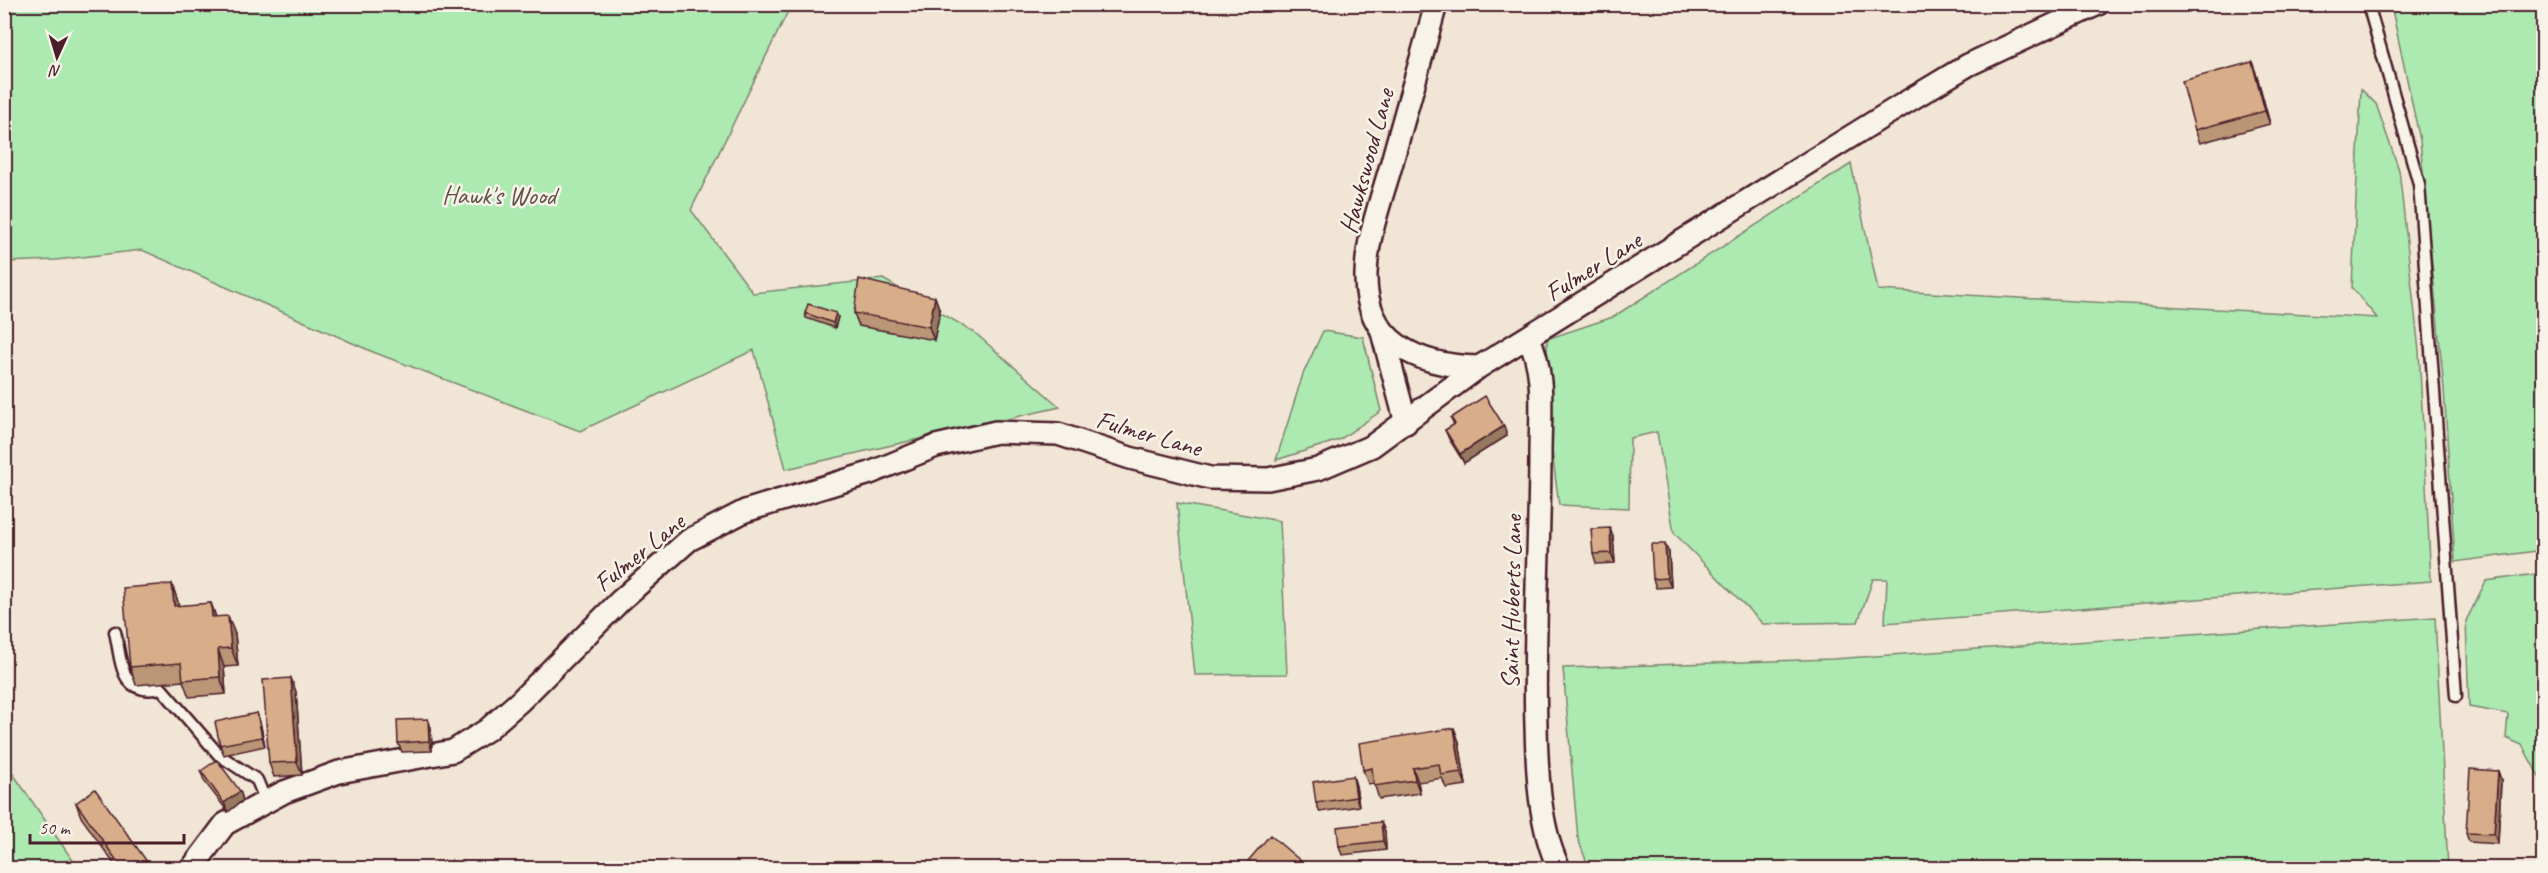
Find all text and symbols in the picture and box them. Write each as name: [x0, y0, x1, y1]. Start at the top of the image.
north arrow: [27, 27, 87, 87]
text: N: [47, 60, 62, 81]
street label: Hawkswood Lane: [1331, 84, 1402, 237]
park label: Hawk's Wood: [442, 179, 560, 212]
street label: Fulmer Lane: [1539, 223, 1650, 309]
street label: Fulmer Lane: [1093, 403, 1208, 465]
street label: Fulmer Lane: [587, 504, 694, 599]
street label: Saint Huberts Lane: [1493, 513, 1530, 689]
scale bar: [30, 807, 184, 845]
text: 50 m: [39, 817, 72, 839]

